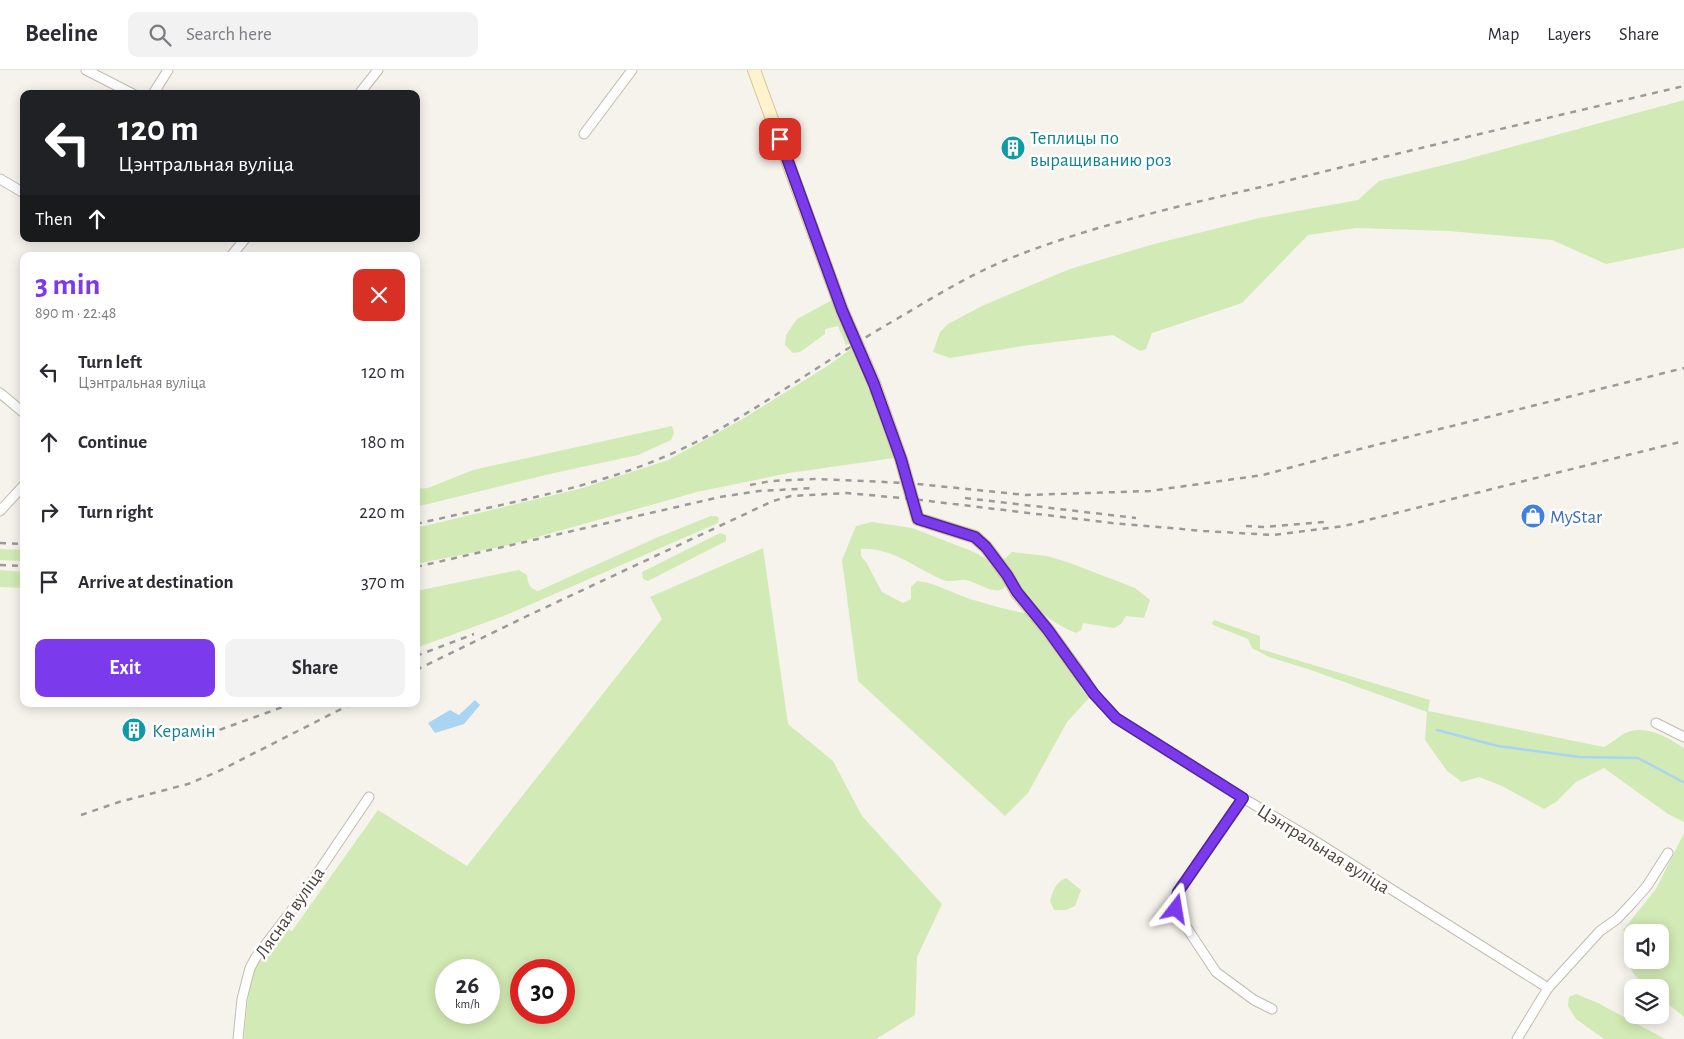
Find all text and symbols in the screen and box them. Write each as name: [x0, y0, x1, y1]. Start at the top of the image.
search box: [128, 12, 478, 57]
icon: search: [146, 21, 174, 49]
text: Beeline: [25, 22, 98, 46]
text: Search here: [186, 25, 272, 44]
text: Map: [1488, 26, 1519, 44]
text: Layers: [1547, 26, 1591, 44]
text: Share: [1619, 26, 1659, 44]
icon: left: [35, 110, 100, 175]
text: 120 m: [118, 112, 199, 147]
pin: [759, 118, 801, 160]
icon: arrive: [766, 125, 794, 153]
place label: Теплицы по выращиванию роз: [1030, 129, 1172, 170]
building icon: Теплицы по выращиванию роз: [1000, 135, 1026, 161]
text: Цэнтральная вуліца: [118, 153, 294, 175]
icon: ahead: [83, 205, 111, 233]
text: Then: [35, 210, 73, 229]
button: close: [353, 269, 405, 321]
text: 3 min: [35, 270, 100, 300]
text: 890 m · 22:48: [35, 305, 116, 321]
text: Turn left: [78, 353, 142, 372]
icon: left: [35, 358, 63, 386]
text: 120 m: [361, 363, 405, 382]
text: Цэнтральная вуліца: [78, 375, 206, 391]
icon: ahead: [35, 428, 63, 456]
text: Continue: [78, 433, 147, 452]
text: 180 m: [361, 433, 405, 452]
icon: right: [35, 498, 63, 526]
text: Turn right: [78, 503, 153, 522]
text: 220 m: [359, 503, 405, 522]
shop icon: MyStar: [1520, 503, 1546, 529]
place label: MyStar: [1550, 508, 1602, 527]
icon: arrive: [35, 568, 63, 596]
text: Arrive at destination: [78, 573, 234, 592]
text: 370 m: [361, 573, 405, 592]
button: Exit: [35, 639, 215, 697]
button: Share: [225, 639, 405, 697]
building icon: Керамін: [121, 717, 147, 743]
place label: Керамін: [152, 722, 216, 741]
street label: Цэнтральная вуліца: [1254, 801, 1393, 898]
street label: Лясная вуліца: [252, 863, 329, 962]
position arrow: [1149, 882, 1201, 934]
map controls: [1624, 924, 1669, 1024]
button: sound: [1624, 924, 1669, 969]
speed limit sign: 30: [510, 959, 575, 1024]
text: 26: [456, 973, 479, 998]
button: layers: [1624, 979, 1669, 1024]
text: km/h: [455, 998, 480, 1010]

